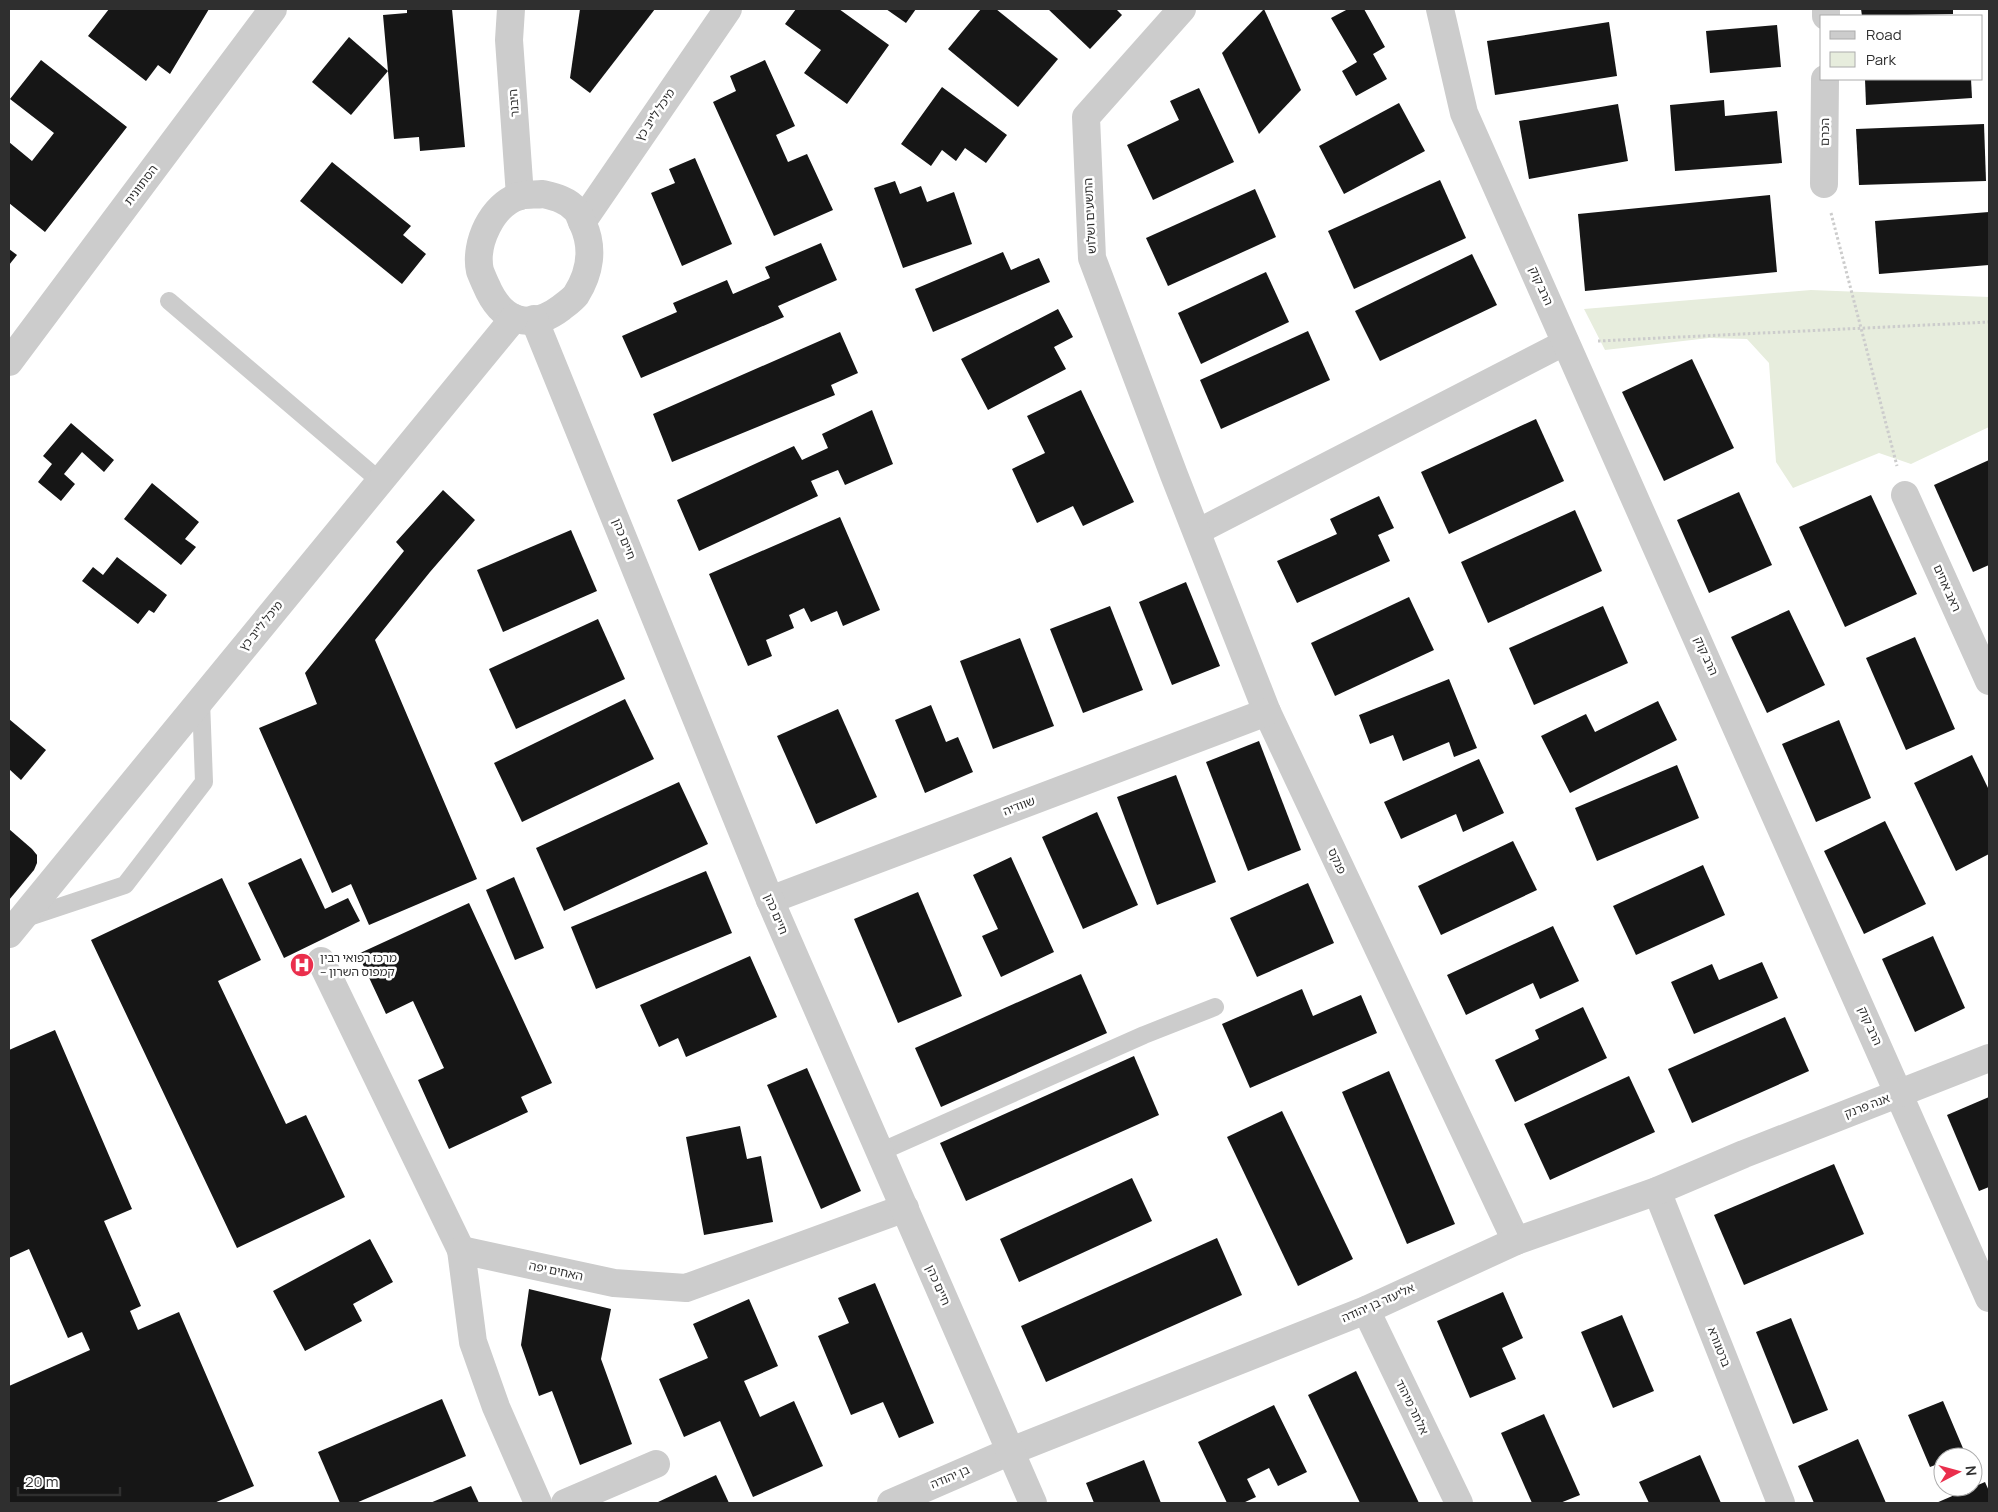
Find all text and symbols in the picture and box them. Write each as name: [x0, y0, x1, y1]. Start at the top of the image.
legend: [1820, 15, 1983, 80]
text: Road: [1866, 24, 1902, 45]
text: Park: [1866, 49, 1896, 70]
street label: מיכל לייב כץ: [631, 85, 679, 145]
street label: היבנר: [504, 88, 523, 118]
street label: הכרם: [1816, 118, 1833, 146]
street label: הסתוונית: [120, 161, 161, 208]
street label: התשעים ושלוש: [1079, 178, 1100, 255]
street label: הרב קוק: [1525, 263, 1558, 308]
street label: חיים כהן: [609, 516, 640, 562]
street label: ראב אחים: [1930, 561, 1965, 614]
street label: מיכל לייב כץ: [235, 597, 286, 655]
street label: הרב קוק: [1690, 633, 1723, 678]
street label: שוודיה: [1000, 792, 1037, 819]
street label: פנקס: [1324, 845, 1351, 877]
street label: חיים כהן: [760, 891, 793, 937]
place label: מרכז רפואי רבין – קמפוס השרון: [320, 949, 397, 980]
hospital icon: מרכז רפואי רבין – קמפוס השרון: [289, 952, 315, 978]
street label: הרב קוק: [1854, 1003, 1887, 1048]
street label: אנה פרנק: [1842, 1089, 1892, 1122]
street label: האחים יפה: [528, 1256, 585, 1285]
street label: חיים כהן: [922, 1262, 955, 1308]
street label: אליעזר בן יהודה: [1338, 1279, 1417, 1326]
street label: ברטנורא: [1704, 1324, 1735, 1370]
street label: אלתר מיהוד: [1392, 1376, 1433, 1438]
north arrow: [1933, 1447, 1983, 1497]
street label: בן יהודה: [927, 1461, 972, 1492]
scale bar: [18, 1464, 120, 1496]
text: N: [1961, 1465, 1981, 1477]
text: 20 m: [25, 1471, 58, 1492]

